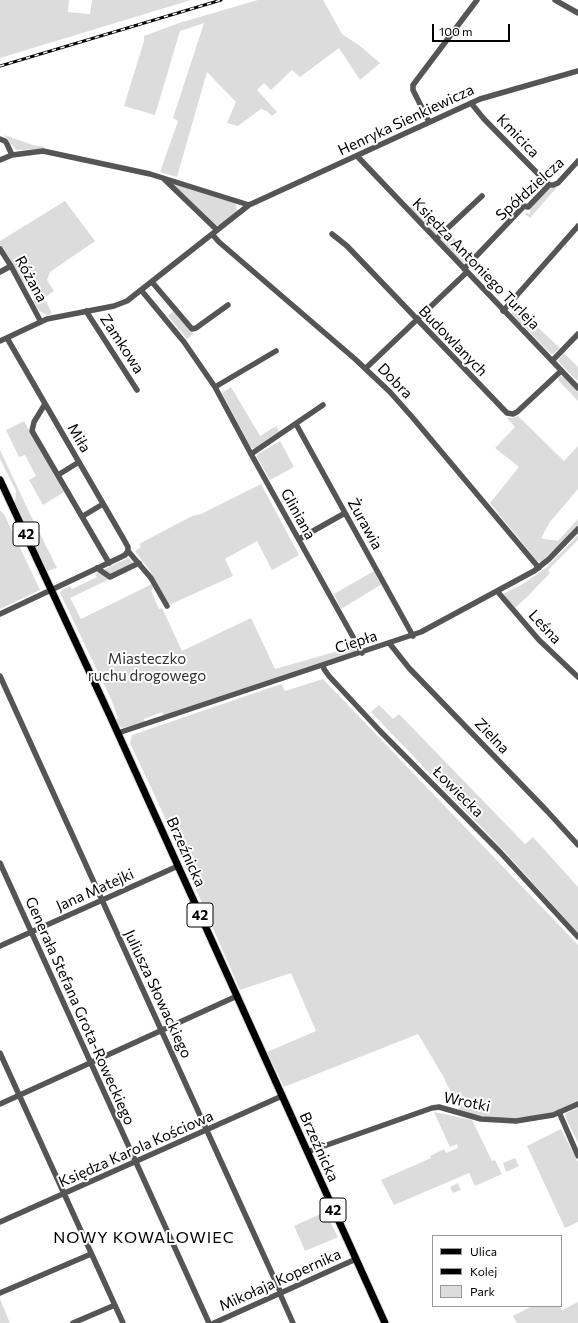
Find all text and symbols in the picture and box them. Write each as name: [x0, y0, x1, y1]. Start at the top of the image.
scale bar: [434, 16, 512, 42]
text: 100 m: [439, 24, 473, 38]
street label: Henryka Sienkiewicza: [335, 81, 477, 159]
street label: Kmicica: [493, 110, 543, 162]
street label: Spółdzielcza: [492, 154, 568, 224]
street label: Księdza Antoniego Turleja: [408, 195, 544, 333]
street label: Różana: [11, 253, 51, 305]
street label: Budowlanych: [415, 302, 491, 380]
street label: Zamkowa: [96, 311, 148, 377]
street label: Dobra: [374, 359, 416, 403]
street label: Miła: [64, 420, 94, 456]
street label: Gliniana: [277, 485, 319, 543]
street label: Żurawia: [344, 495, 386, 553]
road number: 42: [13, 522, 39, 546]
street label: Leśna: [525, 606, 565, 648]
street label: Ciepła: [333, 627, 379, 657]
park label: Miasteczko ruchu drogowego: [88, 650, 206, 685]
street label: Zielna: [471, 715, 513, 757]
street label: Łowiecka: [429, 763, 487, 821]
street label: Brzeźnicka: [163, 814, 209, 890]
street label: Jana Matejki: [53, 865, 137, 915]
street label: Generała Stefana Grota-Roweckiego: [21, 894, 139, 1128]
road number: 42: [187, 903, 213, 927]
street label: Juliusza Słowackiego: [120, 927, 196, 1061]
street label: Wrotki: [442, 1088, 492, 1116]
street label: Księdza Karola Kościowa: [56, 1107, 216, 1191]
street label: Brzeźnicka: [296, 1109, 342, 1185]
road number: 42: [320, 1198, 346, 1222]
district label: NOWY KOWALOWIEC: [53, 1228, 235, 1248]
legend: [432, 1235, 562, 1307]
text: Ulica: [470, 1244, 497, 1258]
street label: Mikołaja Kopernika: [216, 1245, 344, 1315]
text: Kolej: [470, 1264, 497, 1278]
text: Park: [470, 1284, 495, 1298]

